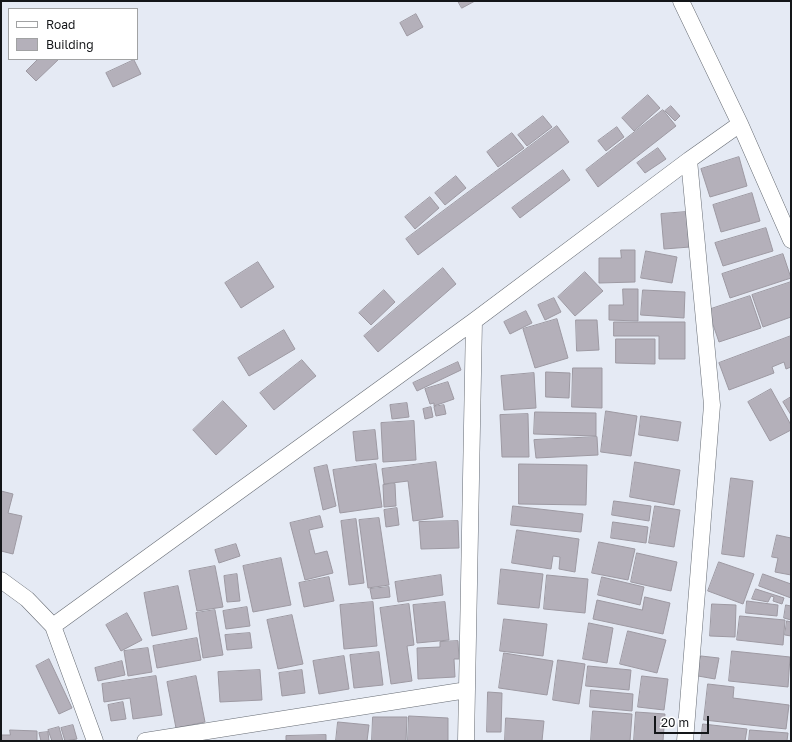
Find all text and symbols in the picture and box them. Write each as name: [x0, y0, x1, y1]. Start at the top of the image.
legend: [8, 8, 138, 60]
text: Road: [46, 17, 75, 32]
text: Building: [46, 37, 94, 52]
scale bar: [656, 708, 711, 734]
text: 20 m: [661, 715, 689, 730]

